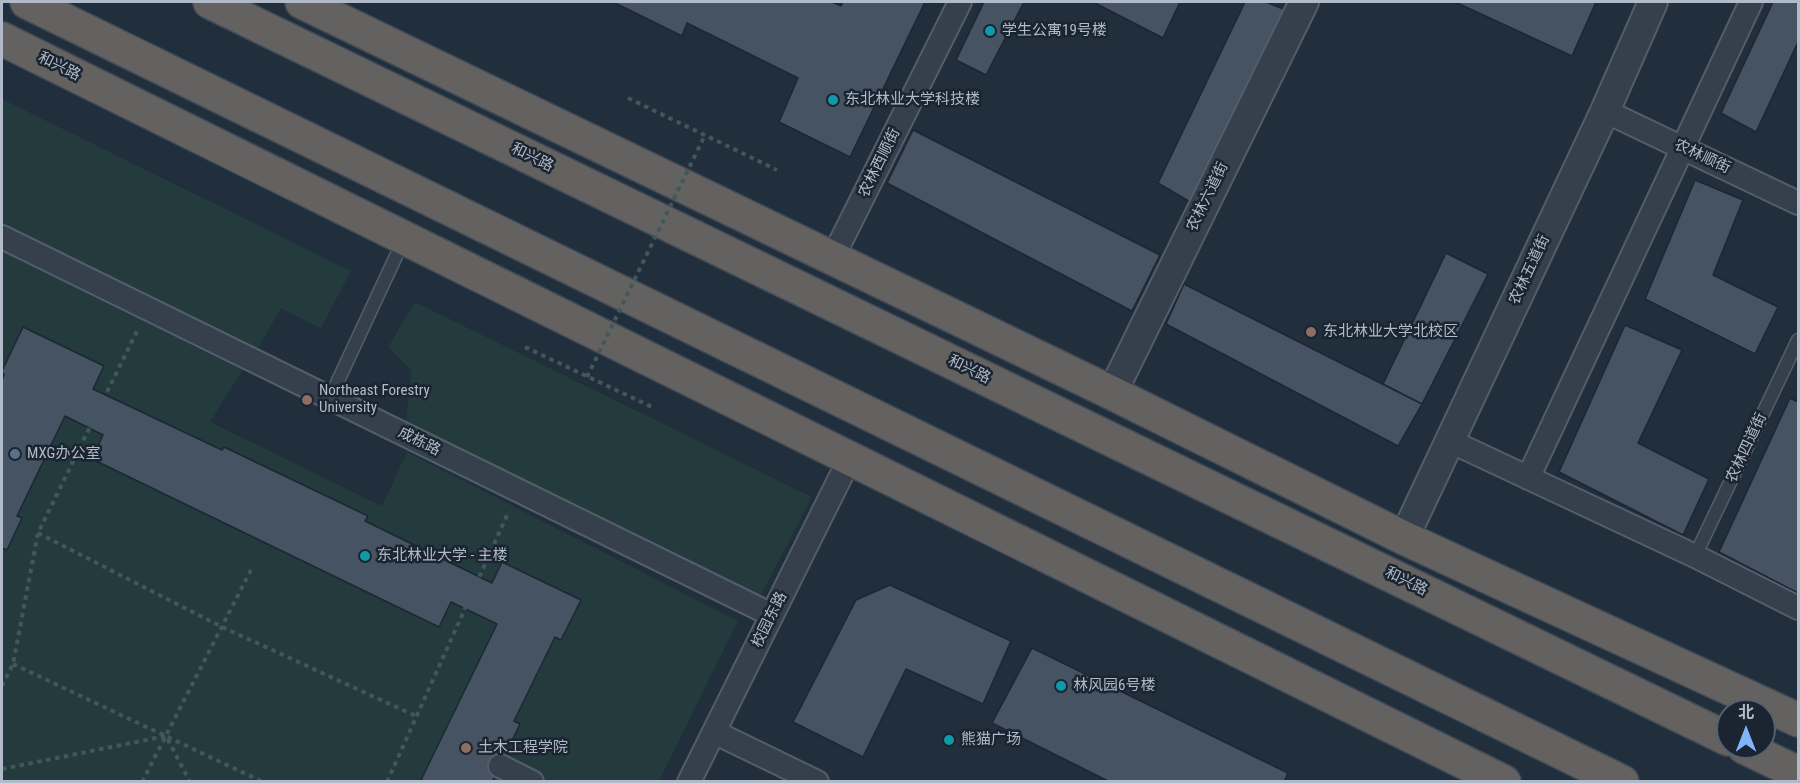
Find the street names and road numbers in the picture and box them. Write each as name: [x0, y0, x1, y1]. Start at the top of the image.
street label: 和兴路: [35, 49, 83, 85]
street label: 农林西顺街: [855, 125, 905, 201]
street label: 农林顺街: [1671, 136, 1733, 178]
street label: 和兴路: [508, 140, 556, 176]
street label: 农林六道街: [1183, 159, 1233, 235]
street label: 农林五道街: [1506, 232, 1554, 308]
street label: 和兴路: [945, 352, 993, 388]
street label: 农林四道街: [1723, 410, 1771, 486]
street label: 成栋路: [395, 424, 443, 460]
street label: 和兴路: [1382, 564, 1430, 600]
street label: 校园东路: [749, 589, 791, 651]

